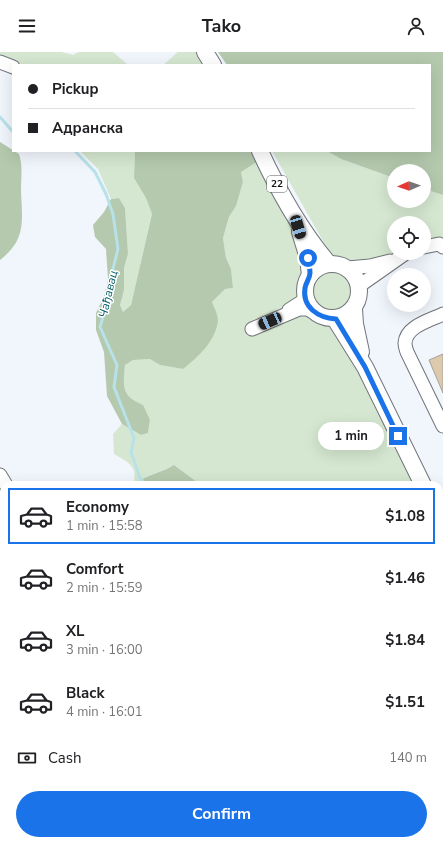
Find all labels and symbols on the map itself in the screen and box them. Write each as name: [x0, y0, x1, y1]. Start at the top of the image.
north arrow: [387, 164, 431, 208]
road number: 22: [267, 176, 287, 192]
car: [289, 214, 307, 240]
route start: [299, 249, 317, 267]
water label: Чађавац: [95, 269, 121, 319]
car: [257, 311, 283, 331]
callout: 1 min: [318, 422, 384, 450]
route end: [389, 427, 407, 445]

